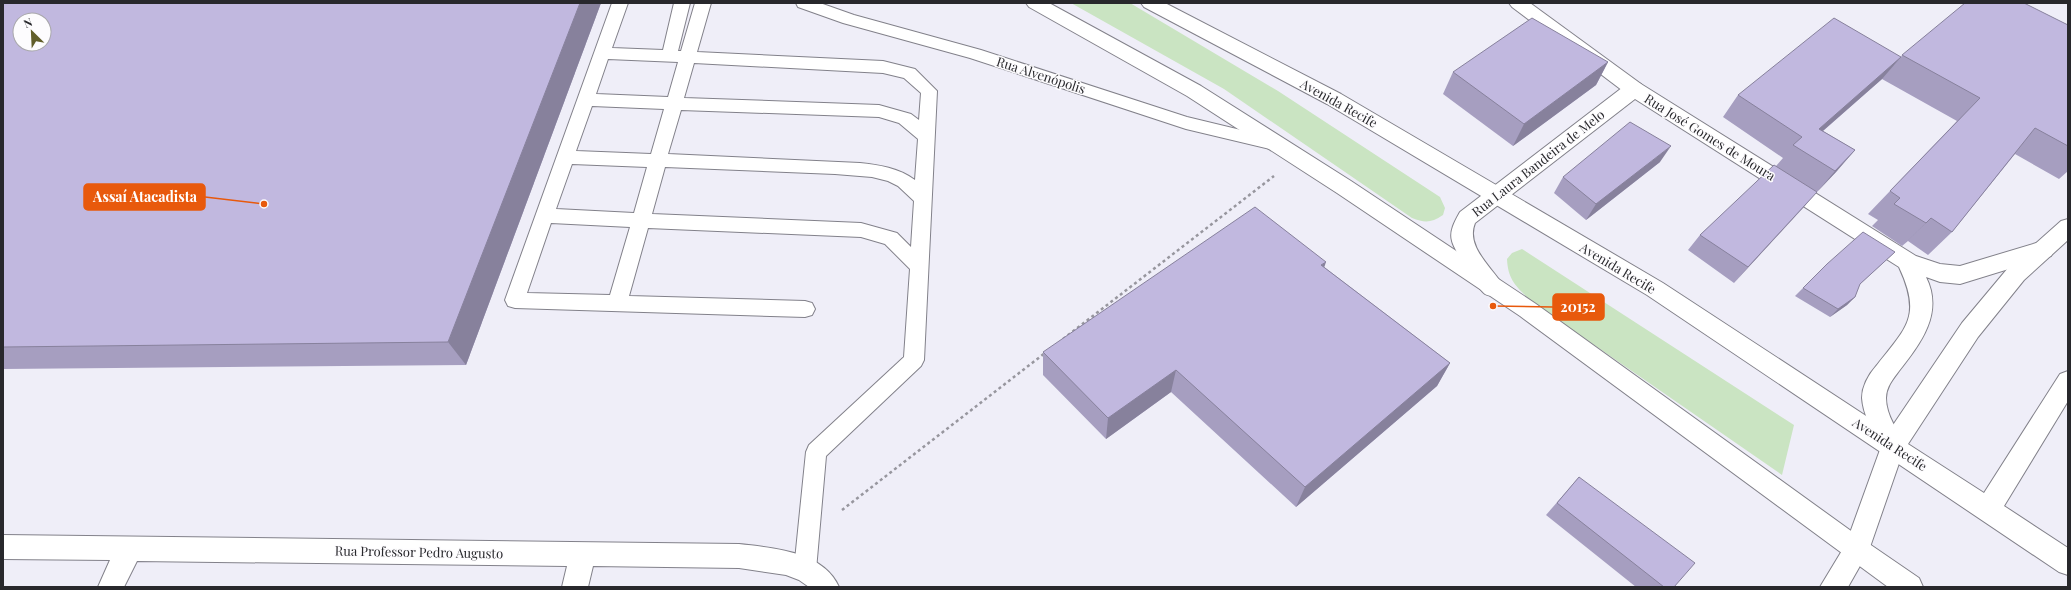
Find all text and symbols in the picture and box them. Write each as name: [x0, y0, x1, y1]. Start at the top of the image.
north arrow: [12, 12, 52, 52]
text: N: [21, 14, 34, 31]
street label: Rua Alvenópolis: [994, 52, 1088, 97]
street label: Avenida Recife: [1297, 74, 1381, 131]
street label: Rua José Gomes de Moura: [1642, 89, 1779, 184]
street label: Rua Laura Bandeira de Melo: [1468, 105, 1608, 220]
callout: Assaí Atacadista: [84, 184, 205, 210]
text: Assaí Atacadista: [92, 187, 198, 206]
street label: Avenida Recife: [1576, 238, 1660, 297]
callout: 20152: [1553, 294, 1604, 320]
text: 20152: [1560, 297, 1596, 316]
street label: Avenida Recife: [1849, 413, 1931, 474]
street label: Rua Professor Pedro Augusto: [335, 542, 503, 561]

